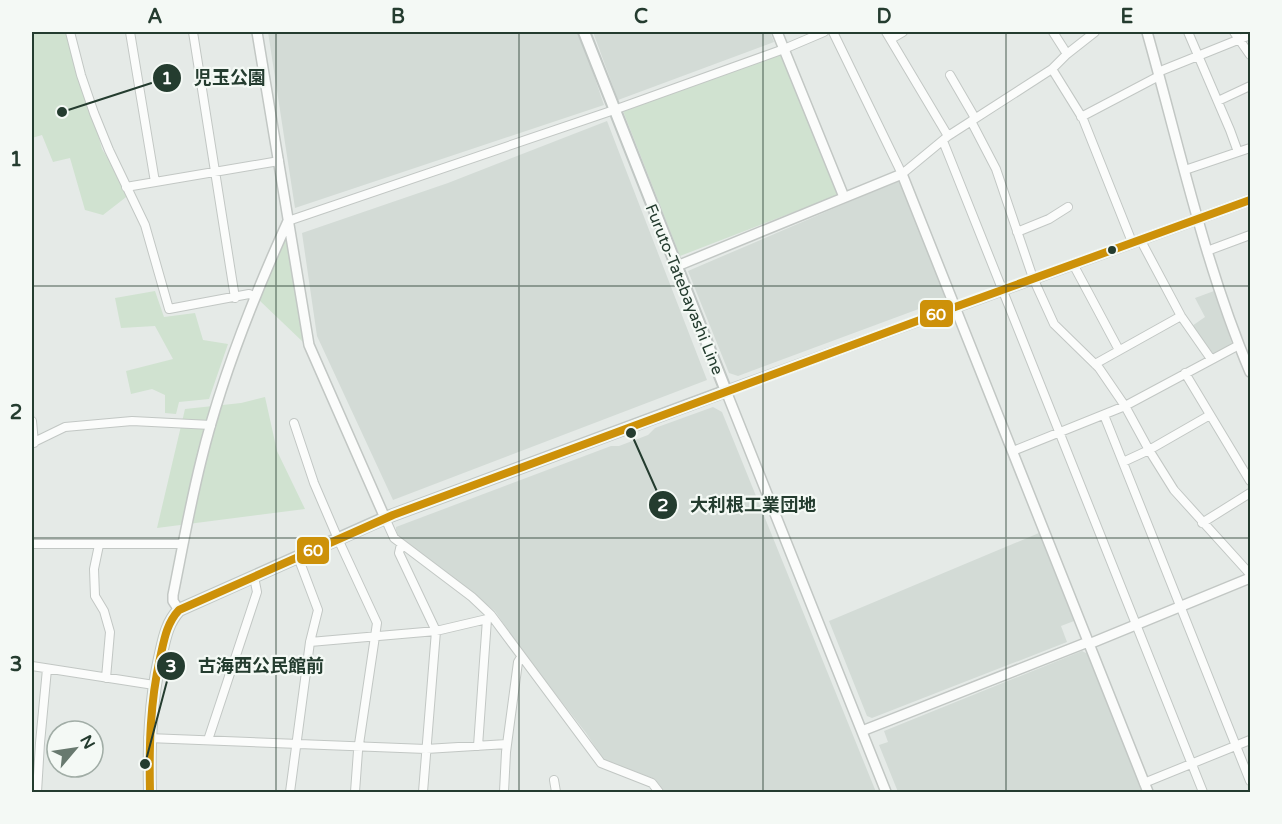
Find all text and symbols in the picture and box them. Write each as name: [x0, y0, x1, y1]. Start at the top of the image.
text: A: [148, 5, 163, 29]
text: B: [391, 5, 405, 29]
text: C: [634, 5, 648, 29]
text: D: [876, 5, 892, 29]
text: E: [1121, 5, 1134, 29]
callout: 児玉公園: [152, 60, 278, 96]
text: 1: [161, 67, 173, 89]
text: 児玉公園: [194, 67, 266, 89]
text: 1: [10, 148, 22, 172]
street label: Furuto-Tatebayashi Line: [641, 201, 727, 378]
unlabelled marker: [1106, 244, 1118, 256]
line badge: 60: [919, 299, 954, 328]
text: 60: [926, 305, 946, 325]
text: 2: [10, 401, 22, 425]
callout: 大利根工業団地: [648, 487, 828, 523]
text: 2: [657, 494, 669, 516]
text: 大利根工業団地: [690, 494, 816, 516]
line badge: 60: [296, 536, 330, 565]
text: 60: [303, 541, 323, 561]
callout: 古海西公民館前: [156, 648, 336, 684]
text: 3: [10, 653, 22, 677]
text: 3: [165, 655, 177, 677]
text: 古海西公民館前: [198, 655, 324, 677]
north arrow: [45, 719, 105, 779]
text: N: [75, 732, 99, 753]

